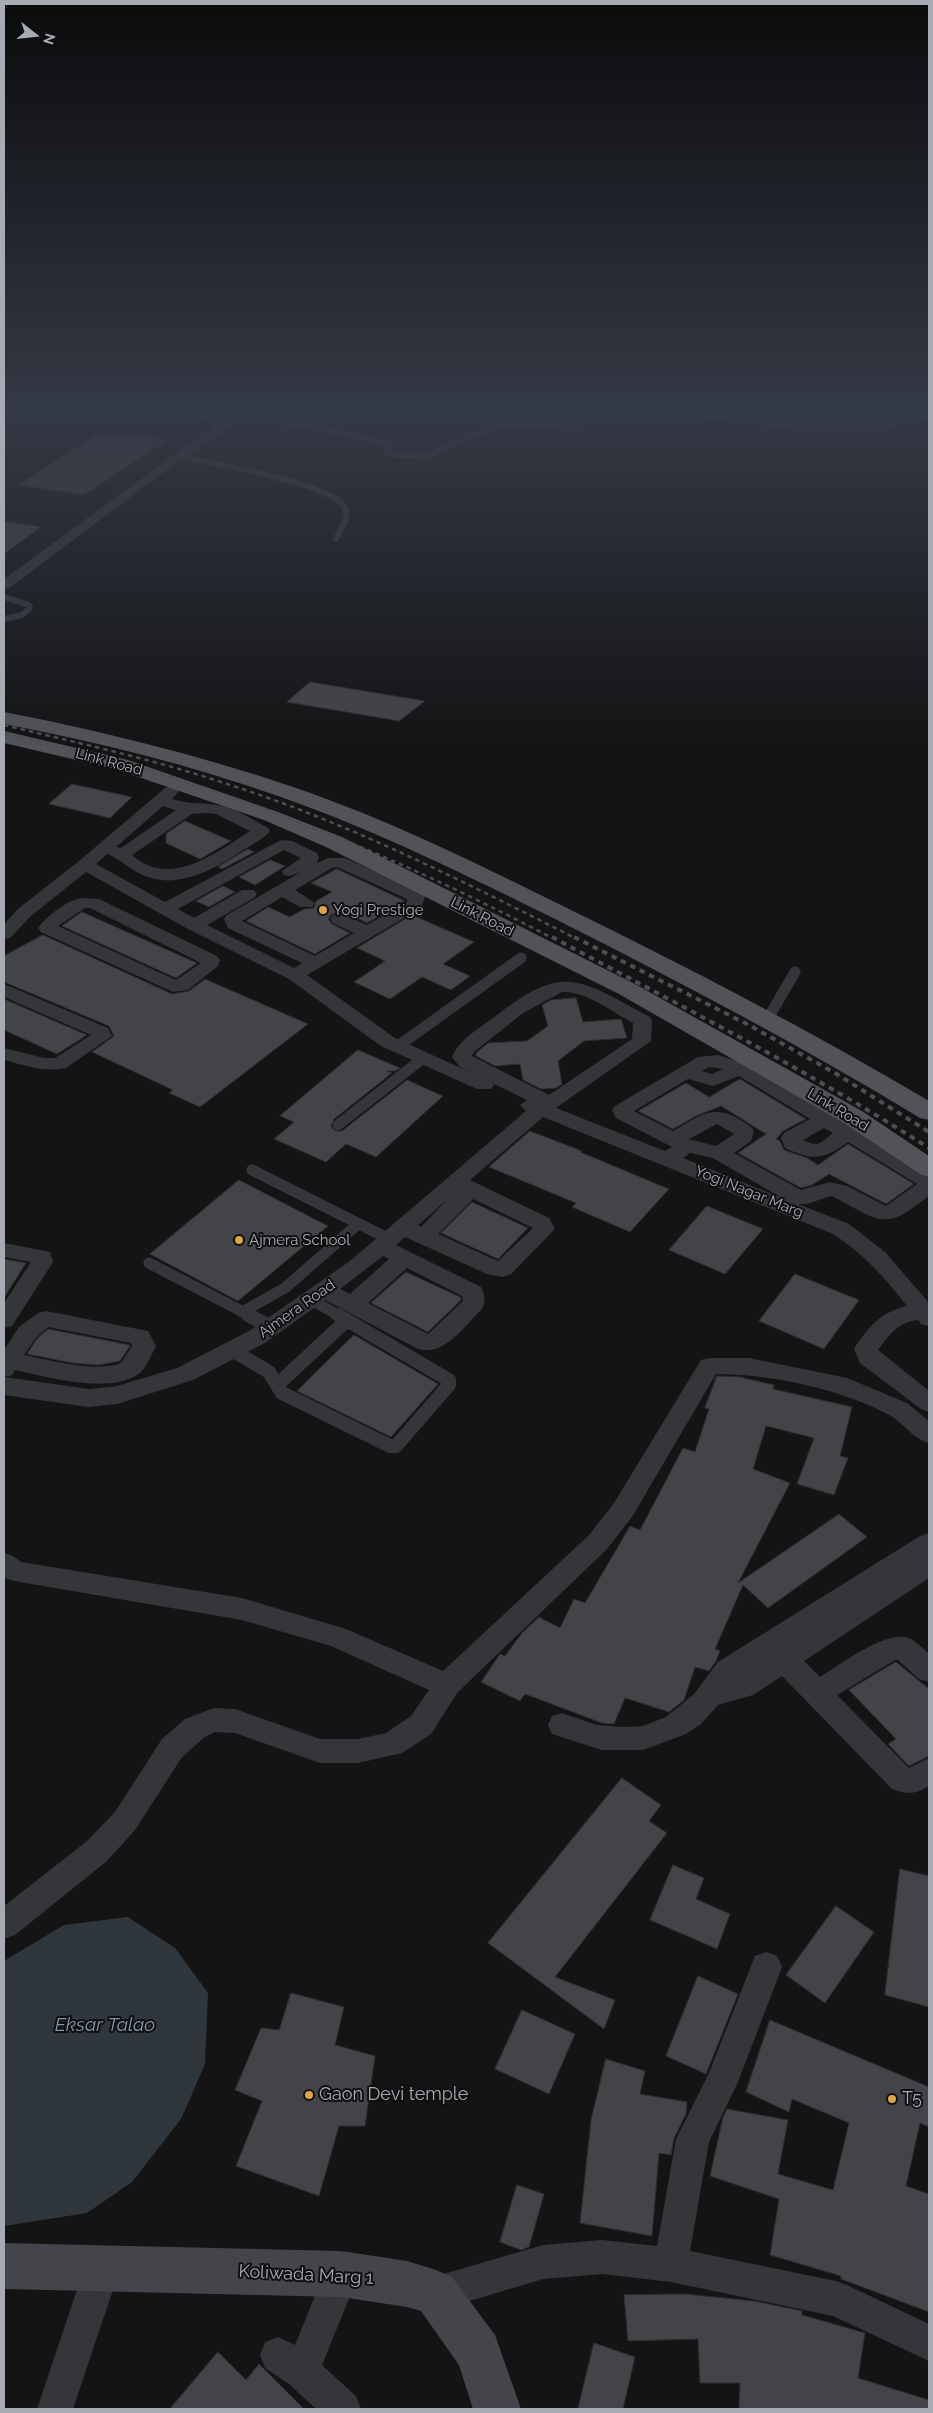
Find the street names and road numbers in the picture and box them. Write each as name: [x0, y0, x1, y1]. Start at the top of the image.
street label: Link Road: [74, 744, 144, 780]
street label: Link Road: [447, 893, 517, 941]
street label: Link Road: [804, 1085, 872, 1135]
street label: Yogi Nagar Marg: [692, 1162, 806, 1222]
street label: Ajmera Road: [255, 1276, 339, 1342]
street label: Koliwada Marg 1: [238, 2261, 374, 2289]

